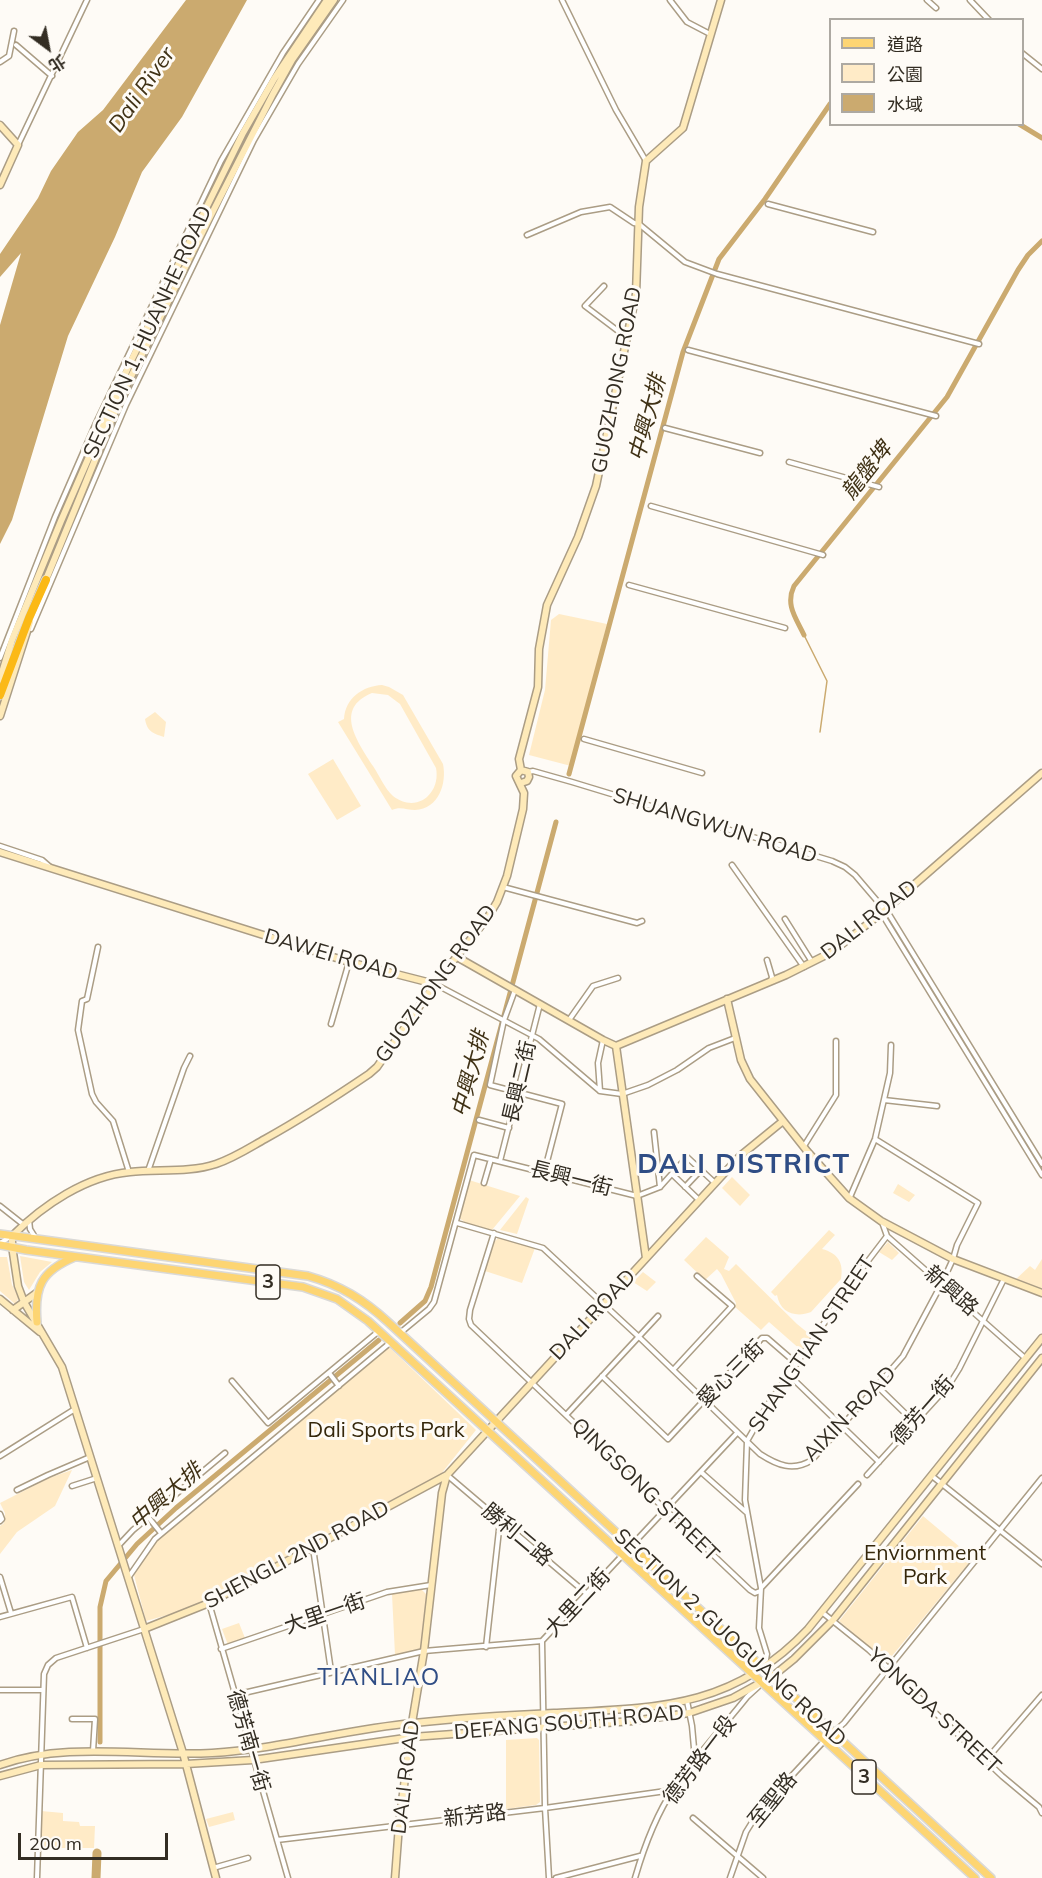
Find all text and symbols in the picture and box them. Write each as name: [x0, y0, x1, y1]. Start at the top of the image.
north arrow: [18, 18, 78, 78]
legend: [829, 18, 1024, 126]
text: 道路: [887, 33, 923, 56]
water label: Dali River: [103, 42, 181, 138]
text: 北: [45, 51, 70, 76]
text: 公園: [887, 63, 923, 86]
text: 水域: [887, 93, 923, 116]
street label: SECTION 1, HUANHE ROAD: [78, 202, 218, 462]
street label: GUOZHONG ROAD: [587, 285, 647, 475]
water label: 中興大排: [624, 372, 672, 464]
water label: 龍盤埤: [836, 437, 898, 505]
street label: SHUANGWUN ROAD: [610, 783, 820, 869]
street label: DALI ROAD: [816, 875, 922, 965]
street label: GUOZHONG ROAD: [370, 900, 502, 1068]
street label: DAWEI ROAD: [261, 924, 401, 986]
water label: 中興大排: [447, 1028, 495, 1120]
street label: 長興二街: [498, 1038, 542, 1126]
district label: DALI DISTRICT: [637, 1149, 851, 1181]
street label: 長興一街: [527, 1157, 615, 1201]
street label: SHANGTIAN STREET: [744, 1251, 880, 1437]
street label: 新興路: [919, 1261, 983, 1321]
street label: DALI ROAD: [545, 1264, 641, 1366]
road number: 3: [256, 1265, 280, 1299]
street label: 愛心三街: [692, 1335, 770, 1413]
street label: AIXIN ROAD: [798, 1361, 902, 1467]
street label: 德芳一街: [886, 1371, 960, 1451]
street label: QINGSONG STREET: [566, 1413, 724, 1567]
park label: Dali Sports Park: [307, 1418, 465, 1444]
water label: 中興大排: [124, 1458, 208, 1536]
street label: SHENGLI 2ND ROAD: [200, 1496, 394, 1614]
street label: 勝利二路: [477, 1498, 557, 1572]
street label: SECTION 2 ,GUOGUANG ROAD: [609, 1524, 851, 1752]
park label: Enviornment Park: [864, 1541, 986, 1591]
street label: 大里二街: [540, 1564, 616, 1642]
street label: 大里一街: [281, 1588, 369, 1640]
street label: YONGDA STREET: [862, 1643, 1006, 1779]
district label: TIANLIAO: [317, 1664, 441, 1692]
street label: 德芳南一街: [221, 1687, 275, 1795]
street label: DEFANG SOUTH ROAD: [453, 1700, 685, 1746]
street label: 德芳路一段: [658, 1710, 742, 1810]
street label: DALI ROAD: [387, 1719, 425, 1835]
road number: 3: [852, 1760, 876, 1794]
street label: 至聖路: [743, 1768, 803, 1832]
street label: 新芳路: [442, 1800, 508, 1832]
scale bar: [21, 1821, 171, 1859]
text: 200 m: [29, 1832, 82, 1855]

